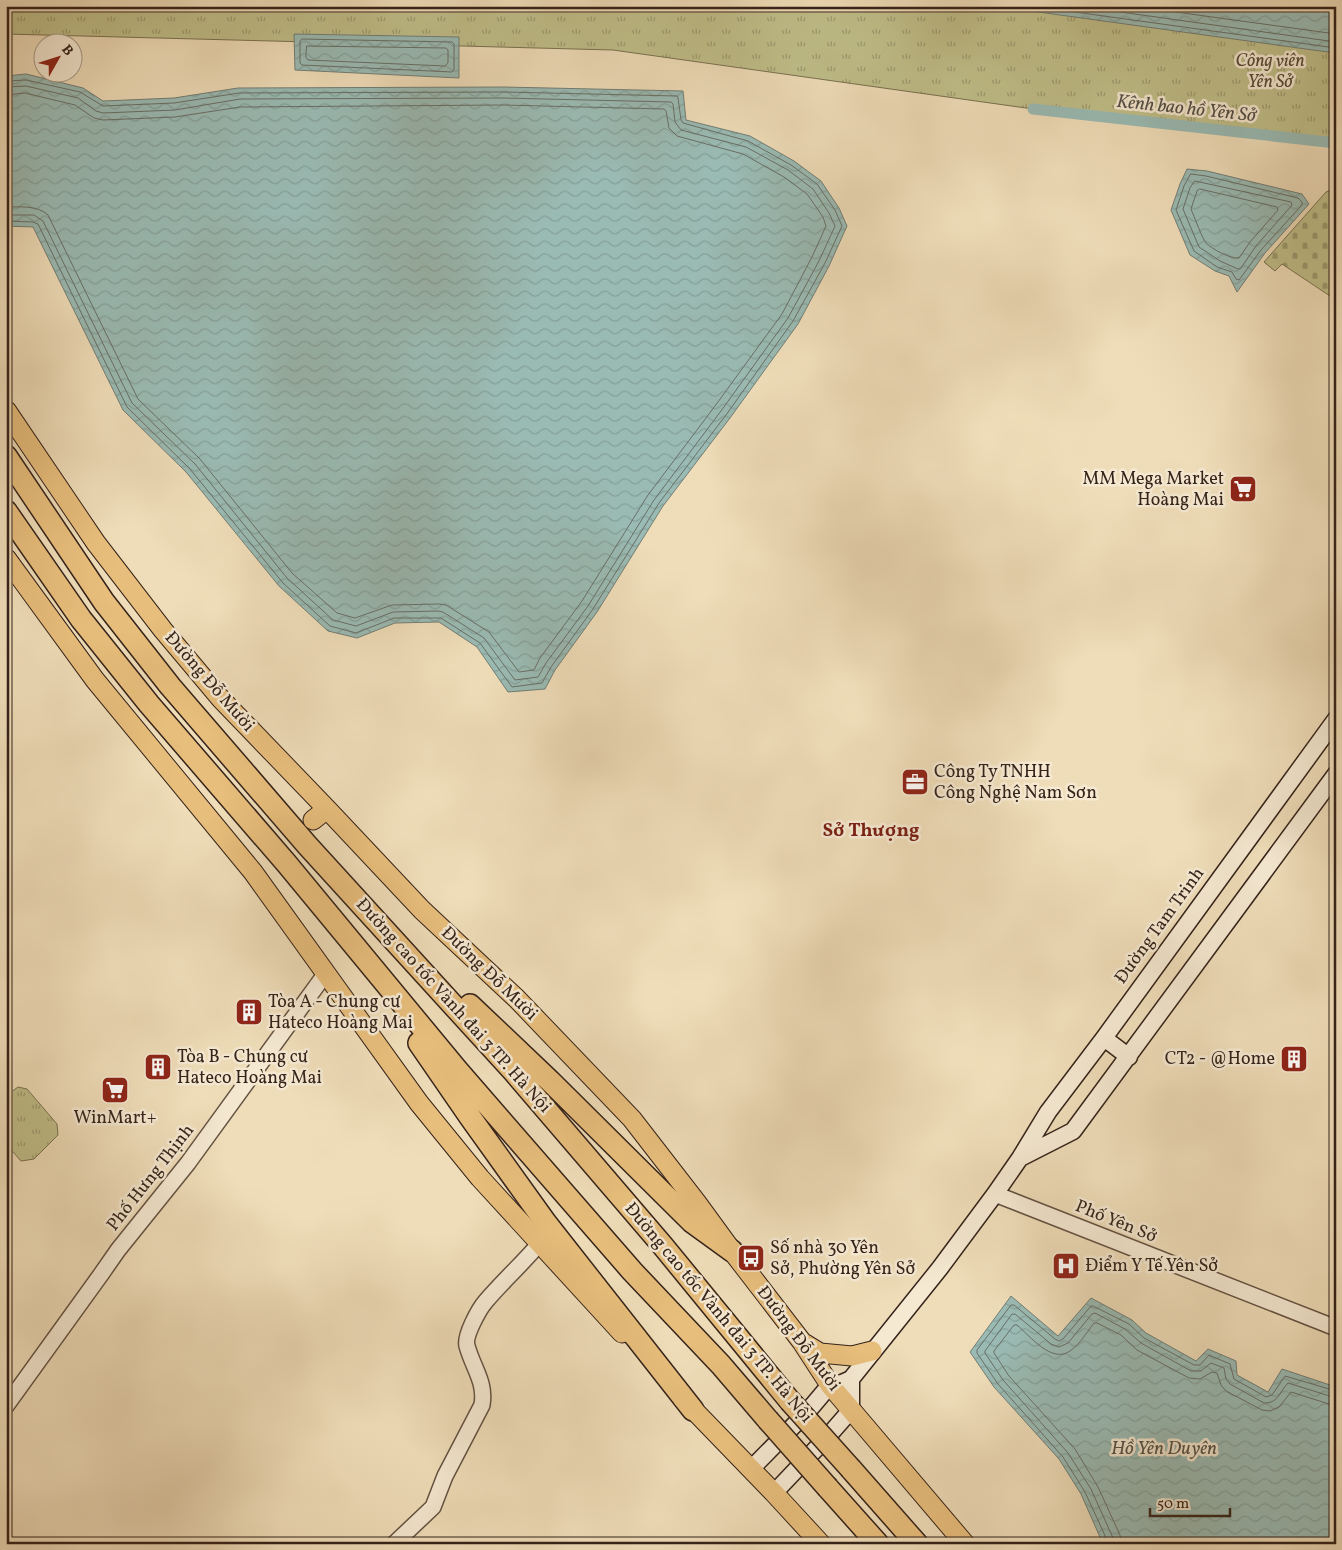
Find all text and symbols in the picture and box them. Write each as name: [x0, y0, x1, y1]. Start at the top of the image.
north arrow: [32, 32, 82, 82]
text: B: [57, 41, 77, 60]
park label: Công viên Yên Sở: [1236, 49, 1304, 95]
water label: Kênh bao hồ Yên Sở: [1115, 89, 1258, 129]
place label: MM Mega Market Hoàng Mai: [1083, 467, 1224, 513]
supermarket icon: MM Mega Market Hoàng Mai: [1228, 474, 1258, 504]
street label: Đường Đỗ Mười: [158, 626, 260, 738]
place label: Công Ty TNHH Công Nghệ Nam Sơn: [934, 760, 1097, 806]
office icon: Công Ty TNHH Công Nghệ Nam Sơn: [900, 767, 930, 797]
district label: Sở Thượng: [823, 818, 919, 844]
street label: Đường Tam Trinh: [1109, 862, 1211, 989]
street label: Đường cao tốc Vành đai 3 TP. Hà Nội: [350, 893, 556, 1119]
street label: Đường Đỗ Mười: [435, 921, 543, 1027]
place label: Tòa A - Chung cư Hateco Hoàng Mai: [268, 990, 413, 1036]
building icon: Tòa A - Chung cư Hateco Hoàng Mai: [234, 997, 264, 1027]
building icon: CT2 - @Home: [1279, 1044, 1309, 1074]
place label: Tòa B - Chung cư Hateco Hoàng Mai: [177, 1045, 322, 1091]
place label: CT2 - @Home: [1165, 1047, 1275, 1072]
building icon: Tòa B - Chung cư Hateco Hoàng Mai: [143, 1052, 173, 1082]
supermarket icon: WinMart+: [100, 1075, 130, 1105]
place label: WinMart+: [73, 1106, 157, 1131]
street label: Phố Hưng Thịnh: [101, 1119, 201, 1237]
street label: Phố Yên Sở: [1071, 1194, 1161, 1250]
street label: Đường cao tốc Vành đai 3 TP. Hà Nội: [618, 1197, 818, 1429]
place label: Số nhà 30 Yên Sở, Phường Yên Sở: [770, 1236, 916, 1282]
bus stop icon: Số nhà 30 Yên Sở, Phường Yên Sở: [736, 1243, 766, 1273]
hospital icon: Điểm Y Tế Yên Sở: [1051, 1251, 1081, 1281]
place label: Điểm Y Tế Yên Sở: [1085, 1254, 1218, 1279]
street label: Đường Đỗ Mười: [750, 1281, 846, 1397]
water label: Hồ Yên Duyên: [1111, 1436, 1217, 1462]
scale bar: [1150, 1485, 1230, 1517]
text: 50 m: [1157, 1494, 1189, 1515]

